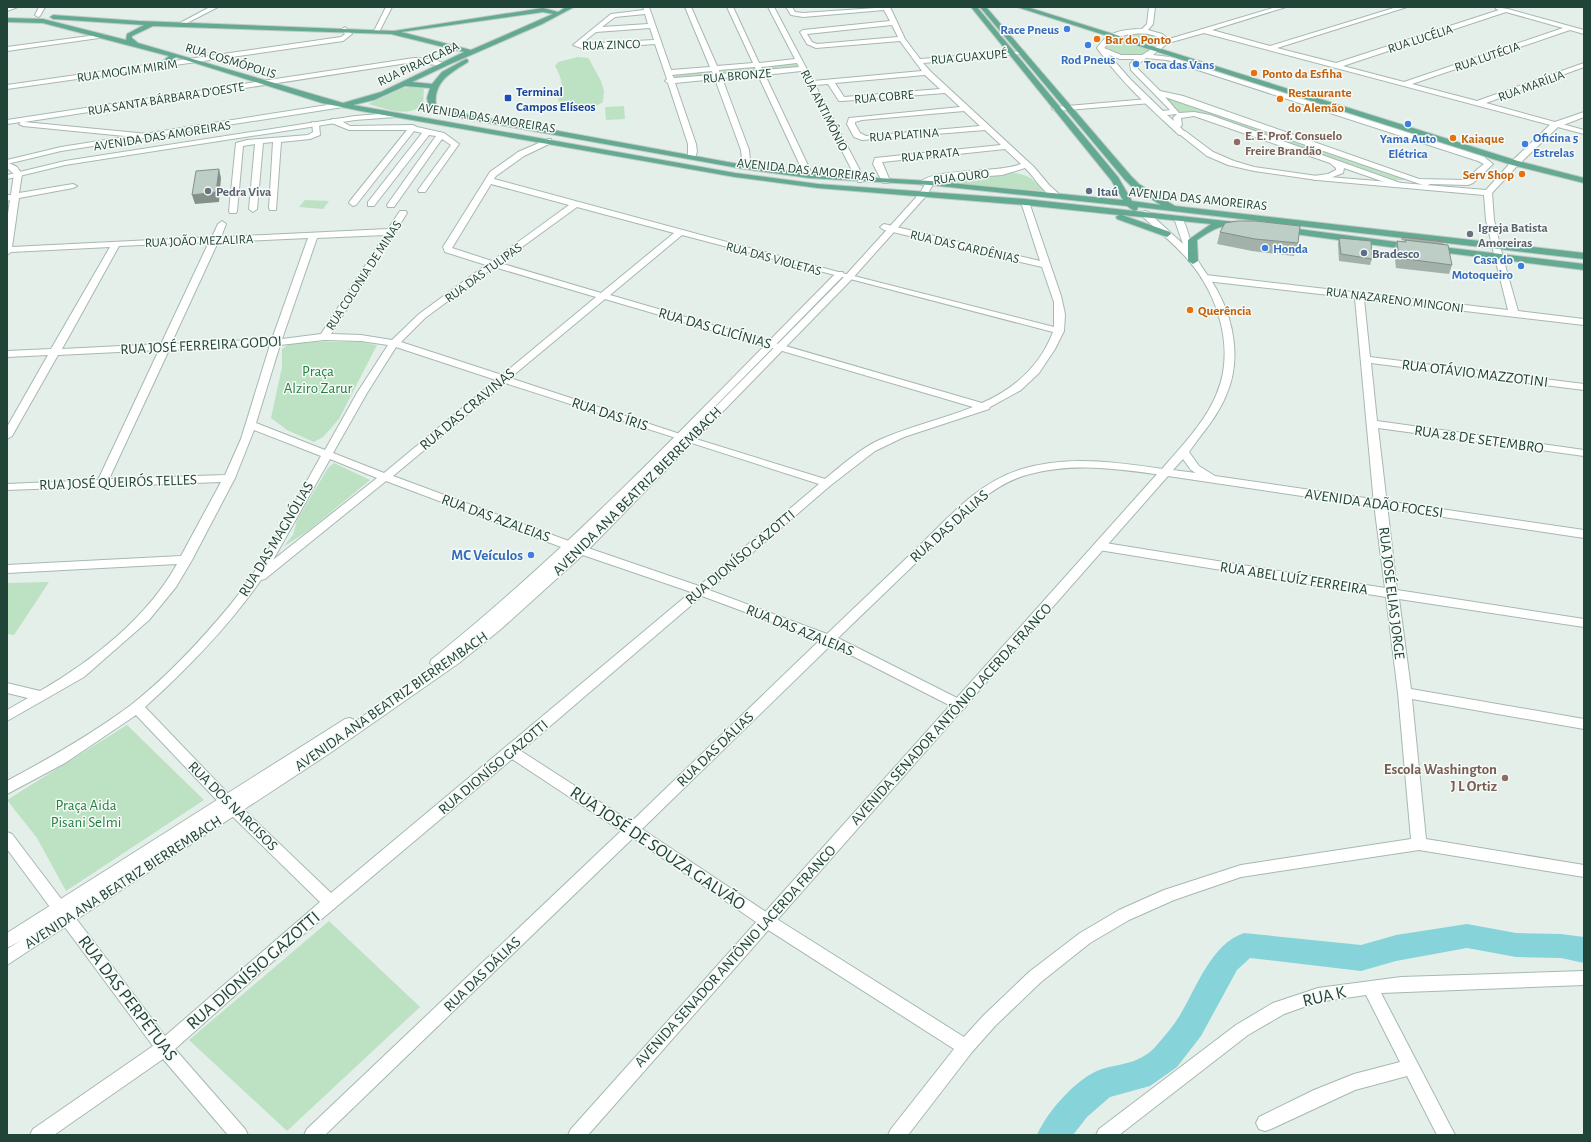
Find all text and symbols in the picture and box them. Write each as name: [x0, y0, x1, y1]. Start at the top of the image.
street label: RUA LUCÉLIA: [1386, 22, 1455, 56]
place label: Race Pneus: [1000, 24, 1059, 37]
marker: Race Pneus: [1062, 24, 1072, 34]
marker: Bar do Ponto: [1092, 34, 1102, 44]
place label: Bar do Ponto: [1105, 34, 1172, 47]
street label: RUA ZINCO: [582, 38, 641, 53]
street label: RUA LUTÉCIA: [1453, 39, 1522, 75]
street label: RUA COSMÓPOLIS: [184, 40, 278, 81]
street label: RUA PIRACICABA: [376, 40, 462, 89]
marker: Rod Pneus: [1083, 40, 1093, 50]
street label: RUA GUAXUPÉ: [930, 47, 1008, 67]
place label: Rod Pneus: [1061, 54, 1115, 67]
street label: RUA MOGIM MIRIM: [76, 58, 178, 85]
marker: Toca das Vans: [1131, 59, 1141, 69]
place label: Toca das Vans: [1144, 59, 1214, 72]
street label: RUA BRONZE: [702, 67, 772, 86]
street label: RUA ANTIMÔNIO: [798, 67, 851, 154]
street label: RUA MARÍLIA: [1496, 67, 1567, 104]
marker: Ponto da Esfiha: [1249, 68, 1259, 78]
place label: Ponto da Esfiha: [1262, 68, 1342, 81]
street label: RUA SANTA BÁRBARA D'OESTE: [87, 80, 246, 118]
place label: Terminal Campos Elíseos: [516, 86, 596, 114]
place label: Restaurante do Alemão: [1288, 87, 1352, 115]
street label: RUA COBRE: [854, 88, 915, 107]
marker: Terminal Campos Elíseos: [503, 93, 513, 103]
marker: Restaurante do Alemão: [1275, 94, 1285, 104]
street label: AVENIDA DAS AMOREIRAS: [417, 101, 556, 136]
street label: AVENIDA DAS AMOREIRAS: [93, 119, 232, 154]
marker: Yama Auto Elétrica: [1403, 119, 1413, 129]
street label: RUA PLATINA: [869, 127, 940, 144]
place label: E. E. Prof. Consuelo Freire Brandão: [1245, 130, 1343, 158]
place label: Oficina 5 Estrelas: [1533, 132, 1579, 160]
place label: Yama Auto Elétrica: [1380, 133, 1437, 161]
marker: Kaiaque: [1448, 133, 1458, 143]
place label: Kaiaque: [1461, 133, 1504, 146]
marker: E. E. Prof. Consuelo Freire Brandão: [1232, 137, 1242, 147]
marker: Oficina 5 Estrelas: [1520, 139, 1530, 149]
street label: RUA PRATA: [900, 146, 960, 165]
street label: AVENIDA DAS AMOREIRAS: [736, 157, 876, 184]
street label: RUA OURO: [932, 168, 990, 187]
place label: Serv Shop: [1463, 169, 1514, 182]
marker: Serv Shop: [1517, 169, 1527, 179]
marker: Pedra Viva: [203, 186, 213, 196]
place label: Pedra Viva: [216, 186, 271, 199]
marker: Itaú: [1084, 186, 1094, 196]
place label: Itaú: [1097, 186, 1118, 199]
street label: AVENIDA DAS AMOREIRAS: [1128, 186, 1268, 213]
street label: RUA COLONIA DE MINAS: [324, 219, 405, 333]
place label: Igreja Batista Amoreiras: [1478, 222, 1548, 250]
street label: RUA DAS GARDÊNIAS: [909, 228, 1021, 266]
marker: Igreja Batista Amoreiras: [1465, 229, 1475, 239]
street label: RUA JOÃO MEZALIRA: [144, 231, 254, 250]
street label: RUA DAS VIOLETAS: [724, 240, 823, 278]
street label: RUA DAS TULIPAS: [443, 241, 525, 305]
marker: Honda: [1260, 243, 1270, 253]
place label: Honda: [1273, 243, 1308, 256]
marker: Bradesco: [1359, 248, 1369, 258]
place label: Bradesco: [1372, 248, 1420, 261]
place label: Casa do Motoqueiro: [1452, 254, 1514, 282]
marker: Casa do Motoqueiro: [1516, 261, 1526, 271]
street label: RUA NAZARENO MINGONI: [1325, 286, 1464, 315]
street label: RUA DAS GLICÍNIAS: [657, 303, 774, 352]
marker: Querência: [1185, 305, 1195, 315]
place label: Querência: [1198, 305, 1252, 318]
street label: RUA JOSÉ FERREIRA GODOI: [120, 332, 282, 357]
street label: RUA OTÁVIO MAZZOTINI: [1401, 355, 1549, 390]
park label: Praça Alziro Zarur: [284, 364, 353, 396]
street label: RUA DAS CRAVINAS: [417, 365, 518, 453]
street label: RUA DAS ÍRIS: [570, 393, 651, 434]
street label: AVENIDA ANA BEATRIZ BIERREMBACH: [550, 404, 725, 579]
street label: RUA 28 DE SETEMBRO: [1413, 423, 1545, 456]
street label: RUA JOSÉ QUEIRÓS TELLES: [39, 470, 197, 493]
street label: RUA DAS MAGNÓLIAS: [235, 478, 317, 599]
street label: AVENIDA ADÃO FOCESI: [1304, 485, 1444, 521]
street label: RUA DAS DÁLIAS: [906, 486, 992, 565]
street label: RUA DAS AZALEIAS: [439, 492, 552, 545]
street label: RUA DIONÍSO GAZOTTI: [681, 506, 798, 607]
street label: RUA JOSÉ ELIAS JORGE: [1376, 526, 1409, 660]
place label: MC Veículos: [451, 548, 523, 563]
marker: MC Veículos: [526, 550, 536, 560]
street label: RUA ABEL LUÍZ FERREIRA: [1219, 557, 1370, 598]
street label: AVENIDA SENADOR ANTÔNIO LACERDA FRANCO: [847, 600, 1055, 828]
street label: RUA DAS AZALEIAS: [744, 602, 856, 659]
street label: AVENIDA ANA BEATRIZ BIERREMBACH: [292, 629, 491, 774]
street label: RUA DAS DÁLIAS: [673, 708, 757, 790]
street label: RUA DIONÍSO GAZOTTI: [434, 716, 551, 817]
street label: RUA DOS NARCISOS: [185, 759, 280, 854]
place label: Escola Washington J L Ortiz: [1384, 762, 1497, 794]
marker: Escola Washington J L Ortiz: [1500, 773, 1510, 783]
street label: RUA JOSÉ DE SOUZA GALVÃO: [566, 781, 750, 914]
park label: Praça Aida Pisani Selmi: [51, 798, 121, 830]
street label: AVENIDA ANA BEATRIZ BIERREMBACH: [22, 813, 225, 952]
street label: AVENIDA SENADOR ANTÔNIO LACERDA FRANCO: [631, 842, 839, 1070]
street label: RUA DIONÍSIO GAZOTTI: [182, 906, 324, 1033]
street label: RUA DAS PERPÉTUAS: [74, 931, 183, 1065]
street label: RUA DAS DÁLIAS: [440, 933, 524, 1015]
street label: RUA K: [1301, 983, 1348, 1011]

